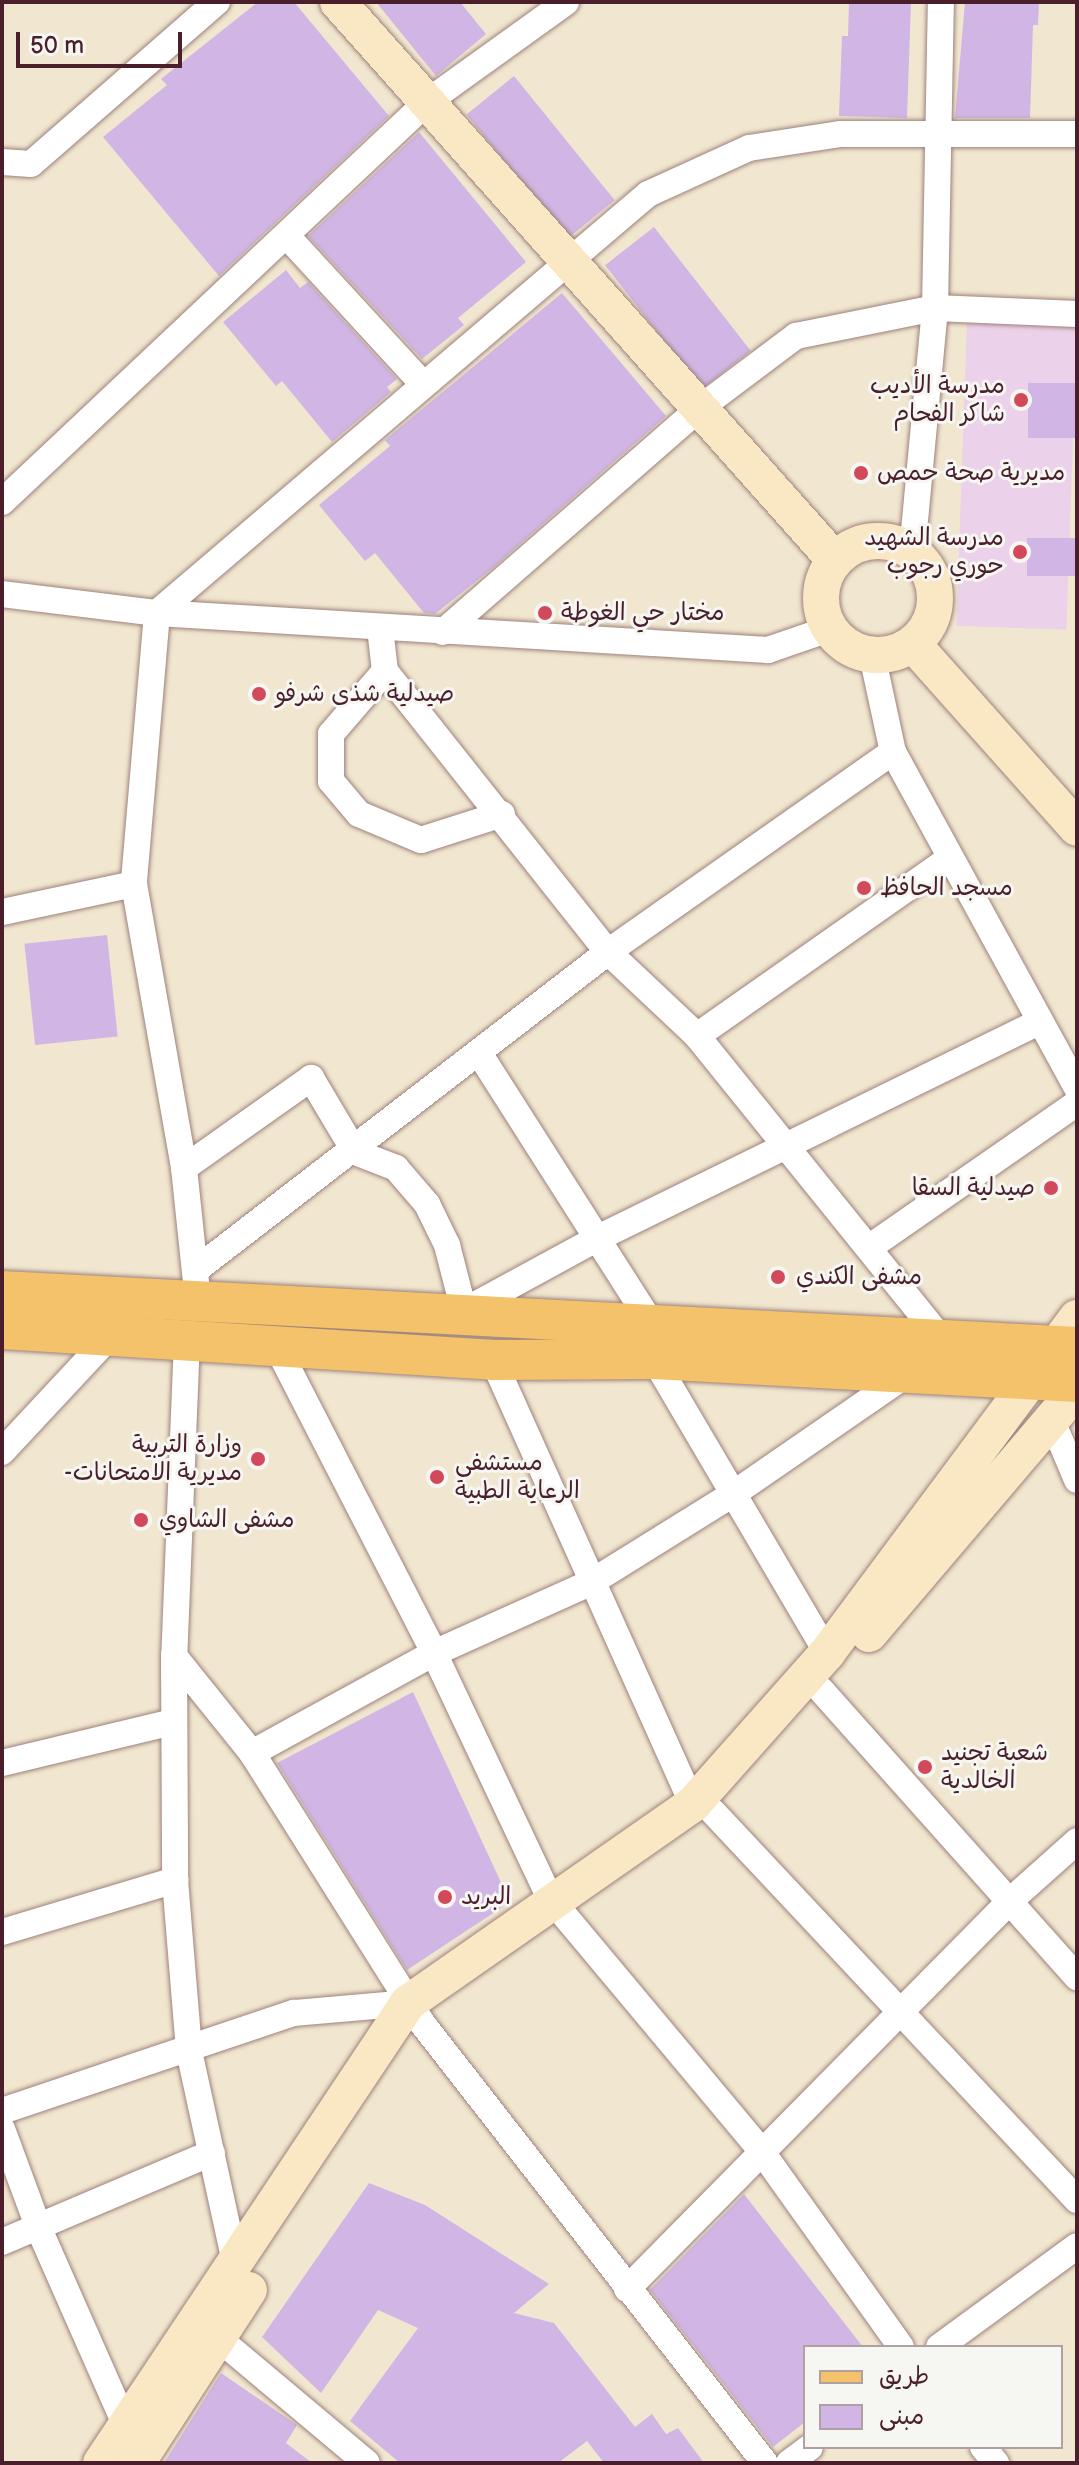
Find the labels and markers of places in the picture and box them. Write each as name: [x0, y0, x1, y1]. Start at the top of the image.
place label: مدرسة الأديب شاكر الفحام: [870, 372, 1005, 428]
marker: مدرسة الأديب شاكر الفحام: [1012, 391, 1030, 409]
place label: مديرية صحة حمص: [877, 459, 1065, 487]
marker: مديرية صحة حمص: [852, 464, 870, 482]
place label: مدرسة الشهيد حوري رجوب: [864, 524, 1004, 580]
marker: مدرسة الشهيد حوري رجوب: [1011, 543, 1029, 561]
place label: مختار حي الغوطة: [561, 599, 724, 627]
marker: مختار حي الغوطة: [536, 604, 554, 622]
place label: صيدلية شذى شرفو: [275, 680, 454, 708]
marker: صيدلية شذى شرفو: [250, 685, 268, 703]
place label: مسجد الحافظ: [880, 874, 1013, 902]
marker: مسجد الحافظ: [855, 879, 873, 897]
place label: صيدلية السقا: [912, 1174, 1035, 1202]
marker: صيدلية السقا: [1042, 1179, 1060, 1197]
place label: مشفى الكندي: [796, 1263, 922, 1291]
marker: مشفى الكندي: [767, 1266, 789, 1288]
place label: وزارة التربية -مديرية الامتحانات: [64, 1431, 242, 1487]
place label: مستشفى الرعاية الطبية: [455, 1449, 580, 1505]
marker: وزارة التربية -مديرية الامتحانات: [249, 1450, 267, 1468]
marker: مستشفى الرعاية الطبية: [426, 1466, 448, 1488]
place label: مشفى الشاوي: [159, 1506, 294, 1534]
marker: مشفى الشاوي: [130, 1509, 152, 1531]
place label: شعبة تجنيد الخالدية: [941, 1739, 1048, 1795]
marker: شعبة تجنيد الخالدية: [916, 1758, 934, 1776]
place label: البريد: [461, 1883, 511, 1911]
marker: البريد: [436, 1888, 454, 1906]

